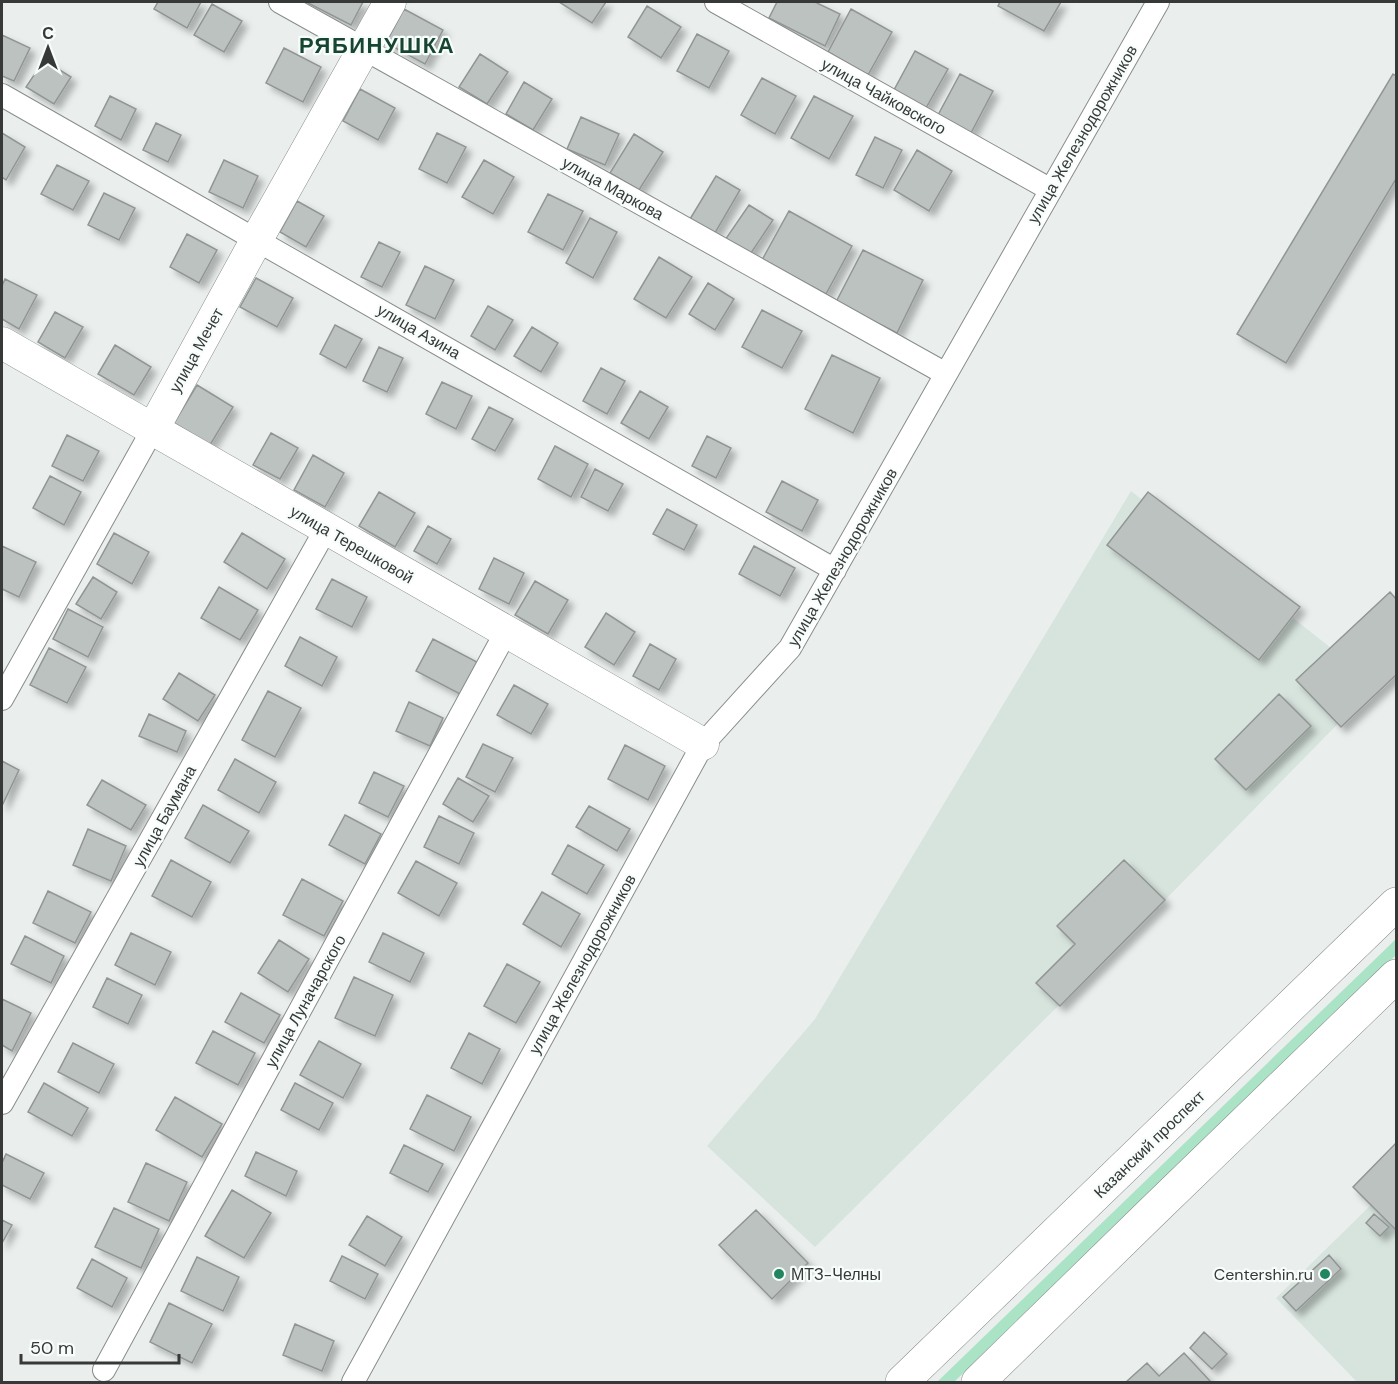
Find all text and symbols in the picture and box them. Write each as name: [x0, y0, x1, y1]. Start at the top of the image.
north arrow: [18, 18, 78, 78]
text: С: [42, 23, 54, 44]
district label: РЯБИНУШКА: [299, 31, 455, 60]
street label: улица Железнодорожников: [1023, 41, 1142, 227]
street label: улица Чайковского: [818, 53, 950, 140]
street label: улица Маркова: [558, 152, 667, 225]
street label: улица Азина: [373, 299, 464, 364]
street label: улица Мечет: [164, 303, 229, 397]
street label: улица Железнодорожников: [783, 464, 902, 650]
street label: улица Терешковой: [286, 501, 417, 588]
street label: улица Баумана: [128, 762, 201, 871]
street label: улица Железнодорожников: [524, 871, 641, 1058]
street label: улица Луначарского: [260, 931, 351, 1071]
street label: Казанский проспект: [1089, 1085, 1210, 1203]
place label: МТЗ-Челны: [791, 1264, 881, 1285]
place label: Centershin.ru: [1214, 1264, 1313, 1285]
marker: МТЗ-Челны: [772, 1267, 786, 1281]
marker: Centershin.ru: [1318, 1267, 1332, 1281]
scale bar: [21, 1327, 178, 1365]
text: 50 m: [30, 1336, 74, 1360]

